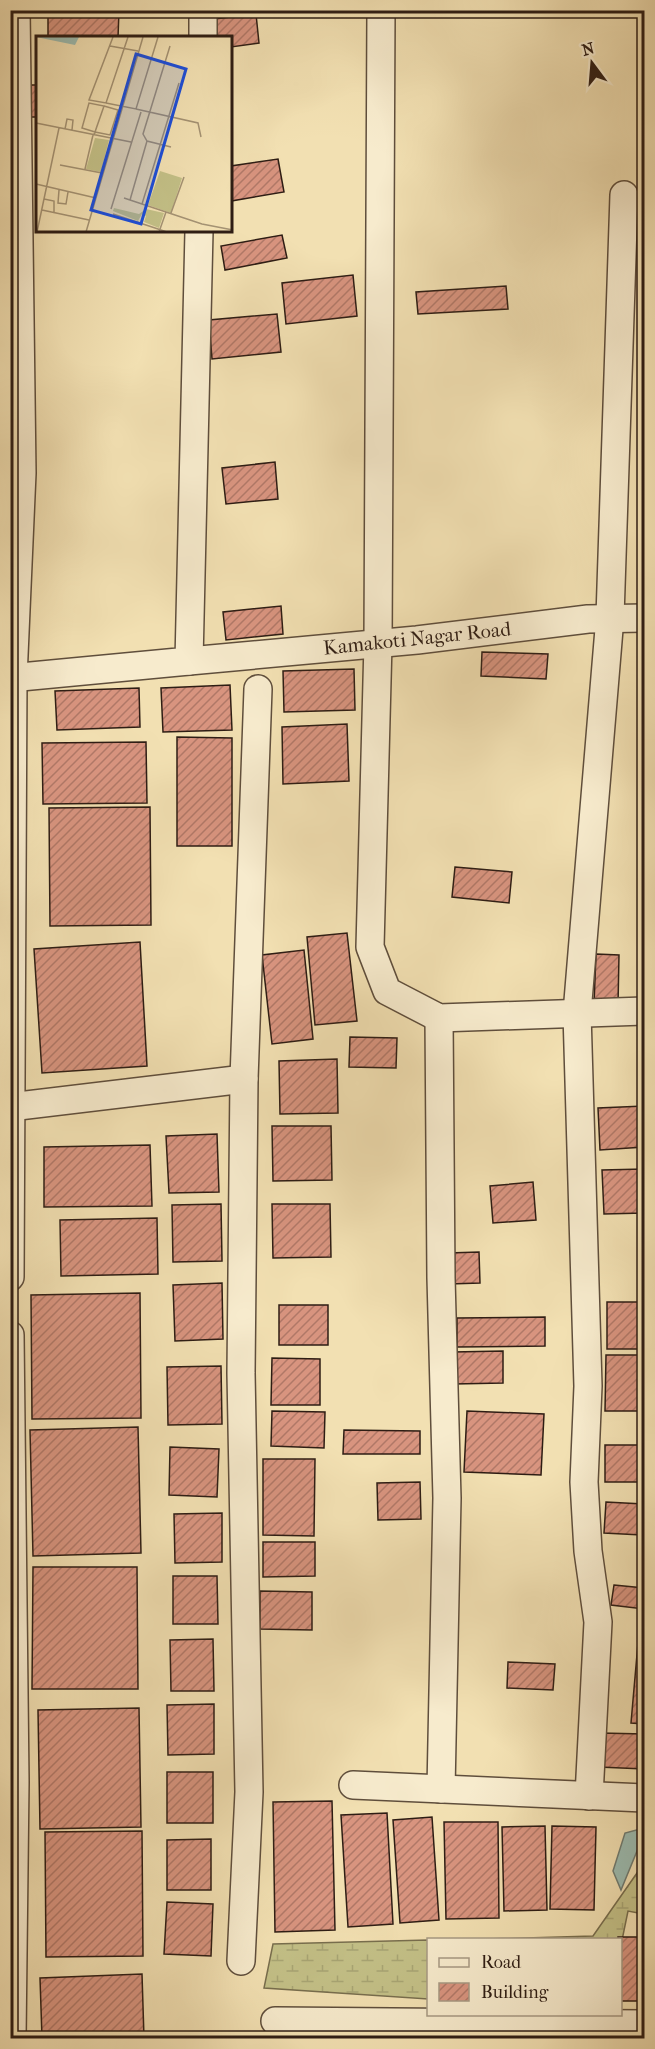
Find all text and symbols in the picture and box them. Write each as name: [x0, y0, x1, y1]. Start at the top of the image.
north arrow: [562, 33, 622, 93]
inset map: [36, 36, 232, 232]
text: N: [580, 38, 597, 60]
street label: Kamakoti Nagar Road: [322, 617, 513, 660]
legend: [427, 1938, 622, 2016]
text: Road: [481, 1952, 521, 1973]
text: Building: [481, 1982, 549, 2003]

